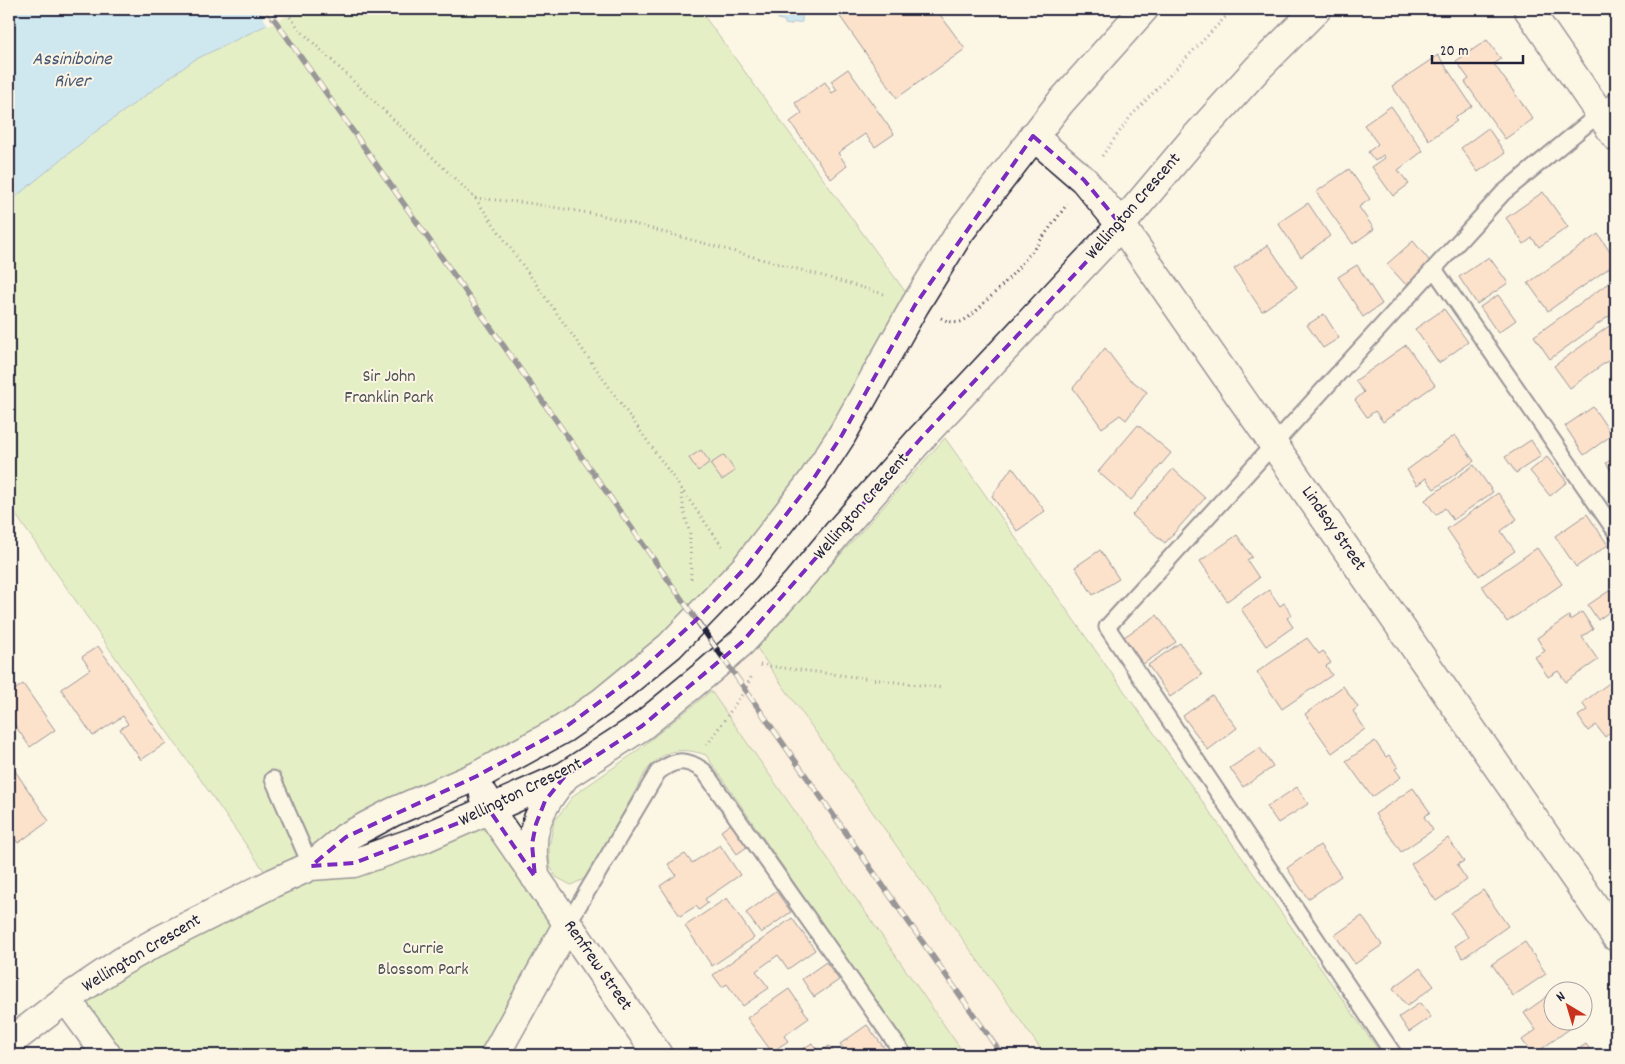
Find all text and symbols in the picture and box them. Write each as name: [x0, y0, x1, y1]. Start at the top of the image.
scale bar: [1432, 32, 1524, 64]
text: 20 m: [1440, 41, 1468, 63]
water label: Assiniboine River: [32, 47, 113, 96]
street label: Wellington Crescent: [1080, 148, 1188, 266]
park label: Sir John Franklin Park: [344, 365, 434, 411]
street label: Wellington Crescent: [808, 448, 916, 566]
street label: Lindsay Street: [1294, 481, 1372, 577]
street label: Wellington Crescent: [455, 752, 587, 834]
street label: Wellington Crescent: [78, 908, 206, 999]
street label: Renfrew Street: [557, 916, 638, 1017]
park label: Currie Blossom Park: [377, 937, 469, 983]
north arrow: [1542, 982, 1592, 1032]
text: N: [1552, 987, 1570, 1007]

